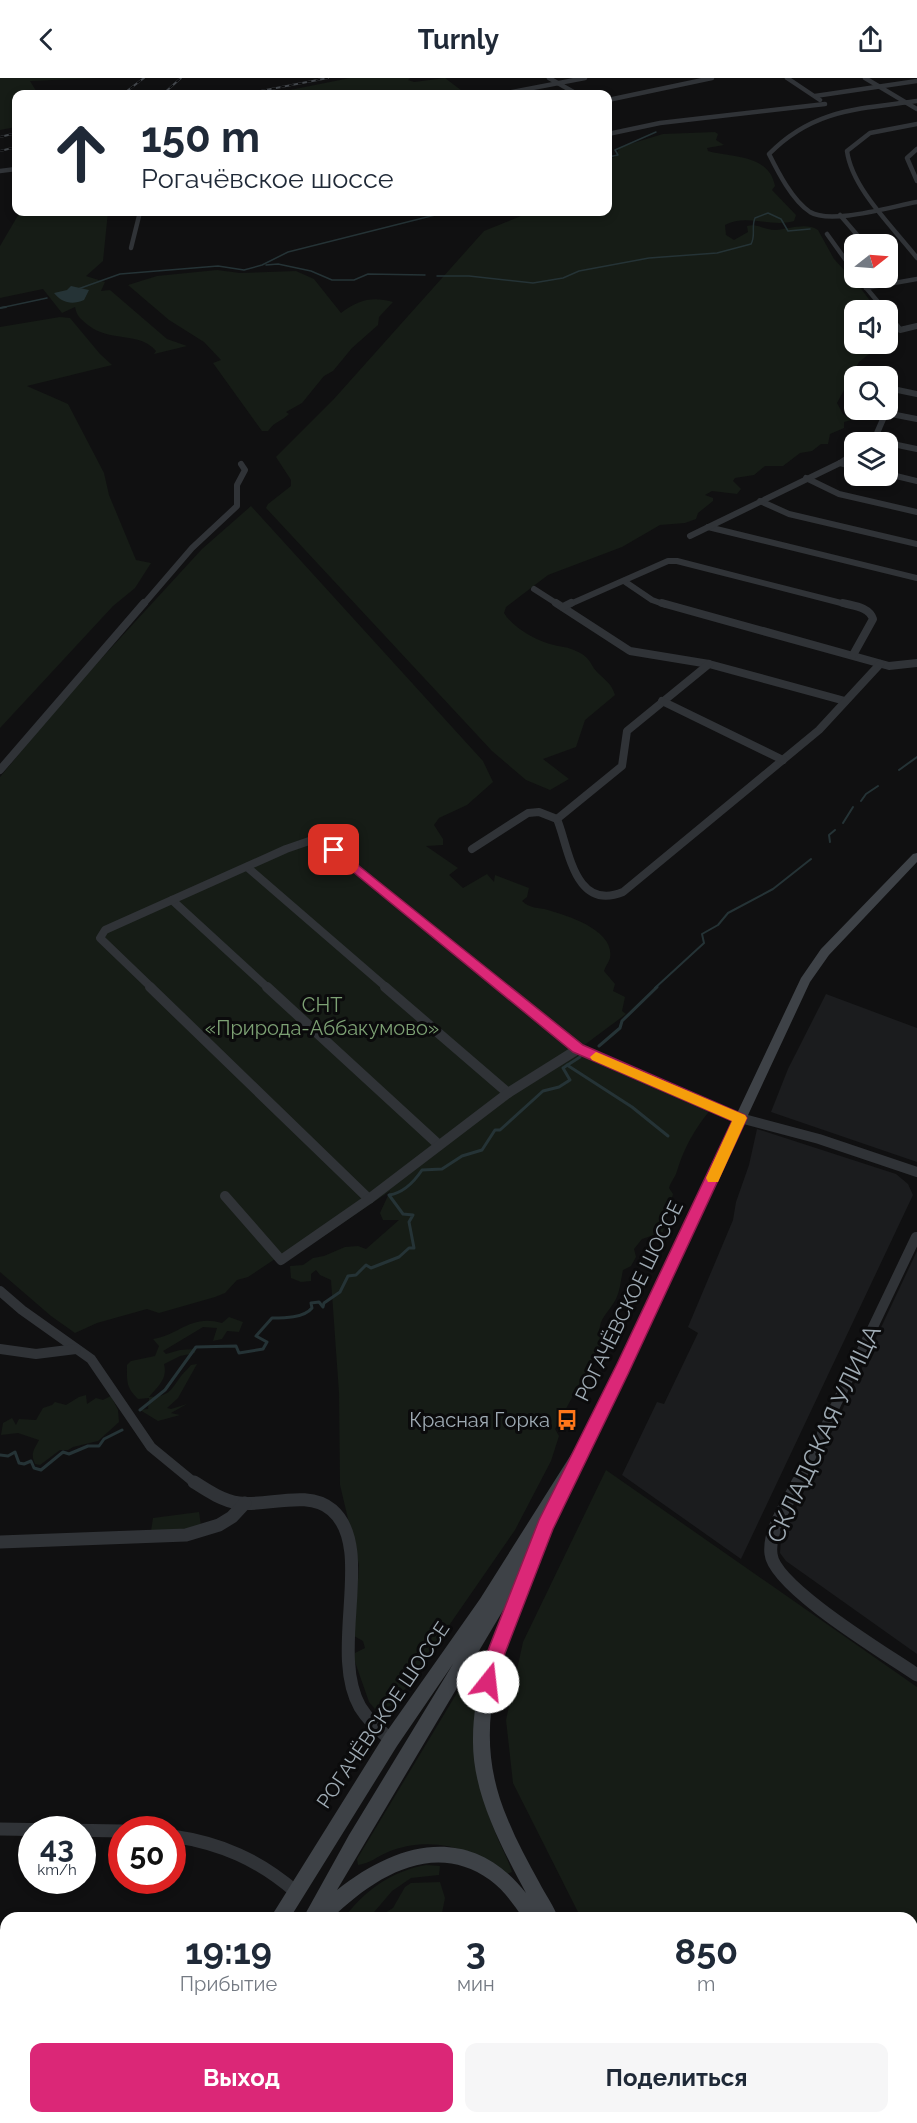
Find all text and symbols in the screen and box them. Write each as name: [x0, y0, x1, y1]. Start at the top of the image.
icon: back: [30, 23, 63, 56]
icon: share: [854, 23, 887, 56]
text: Turnly: [418, 24, 499, 55]
text: 150 m: [141, 113, 260, 162]
icon: ahead: [42, 114, 120, 192]
text: Рогачёвское шоссе: [141, 163, 394, 194]
north arrow: [844, 234, 898, 288]
map controls: [844, 234, 898, 486]
button: sound: [844, 300, 898, 354]
button: search: [844, 366, 898, 420]
button: layers: [844, 432, 898, 486]
pin: [308, 824, 359, 875]
icon: arrive: [317, 833, 350, 866]
park label: СНТ «Природа-Аббакумово»: [205, 993, 439, 1040]
street label: РОГАЧЁВСКОЕ ШОССЕ: [570, 1197, 688, 1405]
street label: СКЛАДСКАЯ УЛИЦА: [760, 1320, 887, 1547]
place label: Красная Горка: [409, 1408, 550, 1432]
bus stop icon: Красная Горка: [555, 1408, 579, 1432]
street label: РОГАЧЁВСКОЕ ШОССЕ: [312, 1617, 454, 1813]
position arrow: [456, 1650, 520, 1714]
speed limit sign: 50: [108, 1816, 186, 1894]
text: 43: [40, 1830, 74, 1865]
text: km/h: [37, 1861, 77, 1879]
text: 19:19: [185, 1930, 272, 1972]
text: 3: [466, 1930, 486, 1972]
text: 850: [674, 1930, 738, 1972]
text: Прибытие: [180, 1972, 277, 1996]
text: мин: [457, 1972, 495, 1996]
text: m: [697, 1972, 715, 1996]
button: Выход: [30, 2043, 453, 2112]
button: Поделиться: [465, 2043, 888, 2112]

